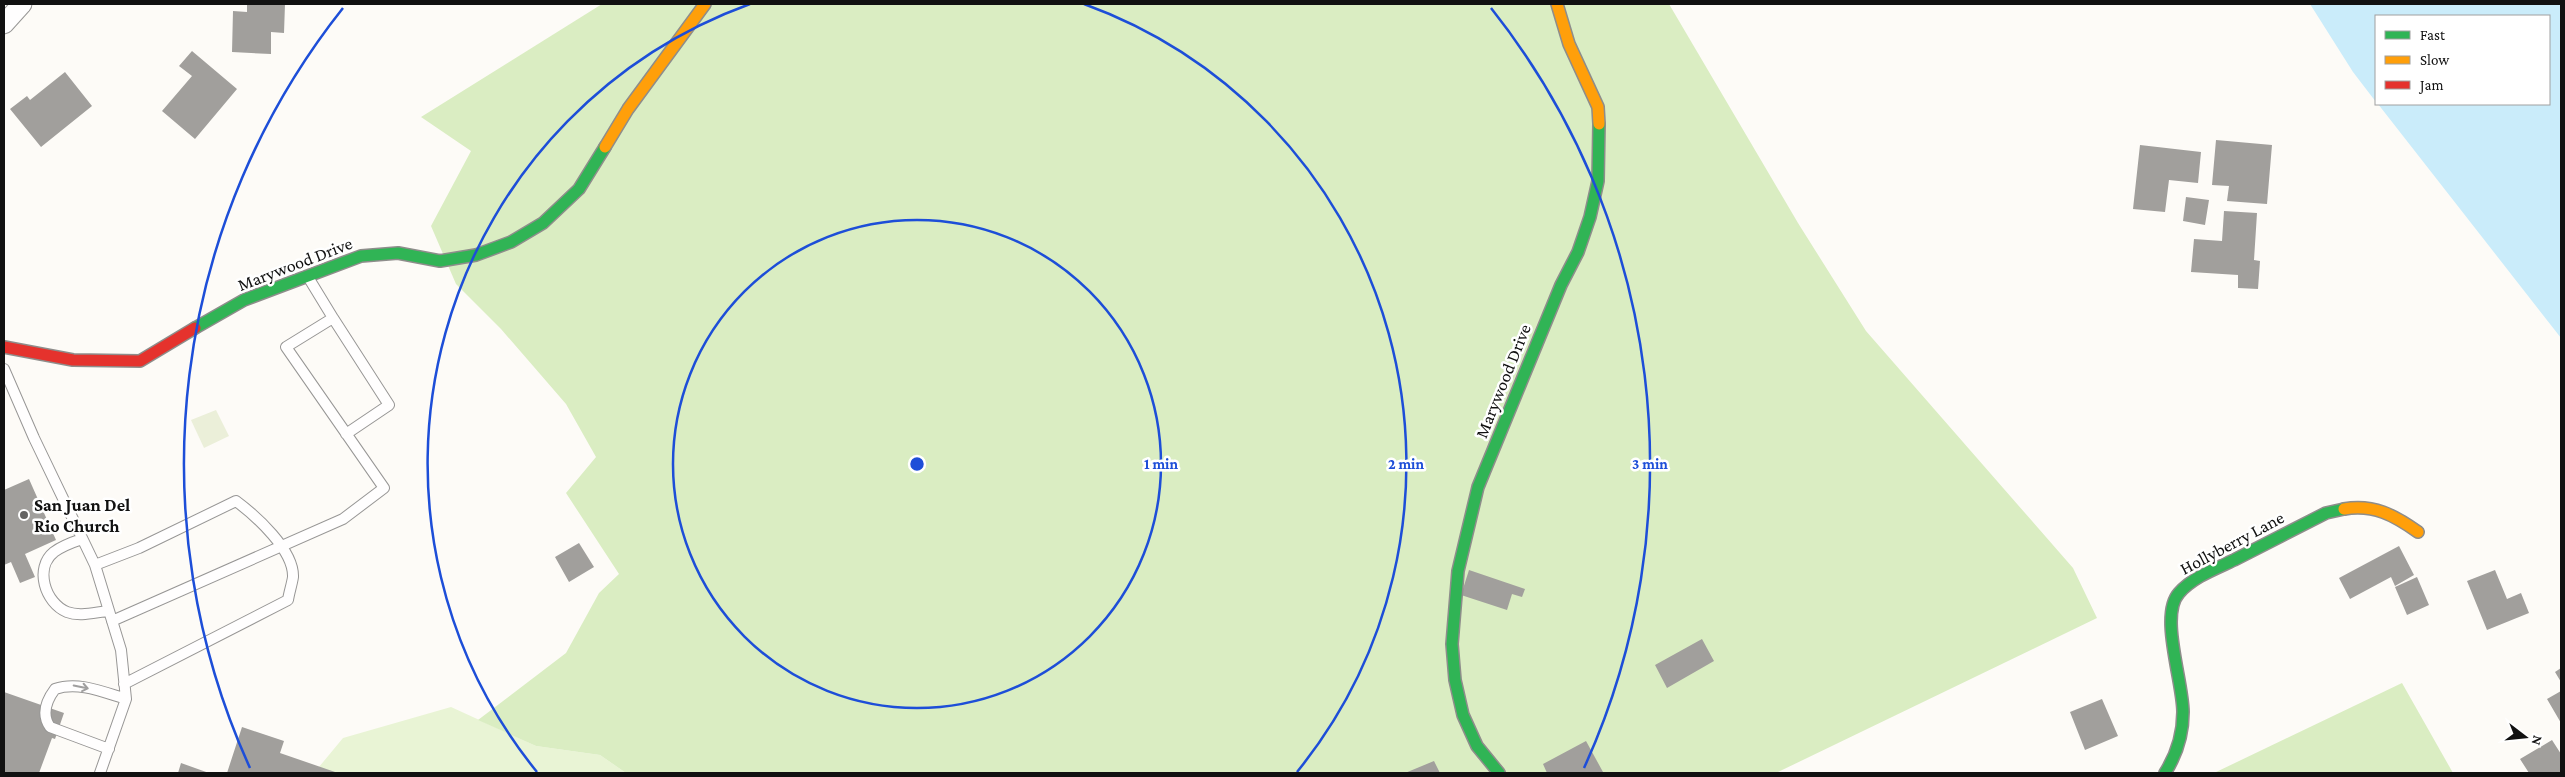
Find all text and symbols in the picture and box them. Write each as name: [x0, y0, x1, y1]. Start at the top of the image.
legend: [2375, 15, 2550, 105]
text: Fast: [2420, 27, 2446, 43]
text: Slow: [2420, 52, 2450, 68]
text: Jam: [2418, 77, 2443, 94]
street label: Marywood Drive: [235, 233, 355, 295]
street label: Marywood Drive: [1471, 321, 1535, 441]
centre of rings: [908, 455, 926, 473]
text: 1 min: [1144, 456, 1178, 472]
text: 2 min: [1388, 456, 1424, 472]
text: 3 min: [1632, 456, 1668, 472]
place label: San Juan Del Rio Church: [34, 495, 130, 536]
street label: Hollyberry Lane: [2177, 507, 2288, 579]
marker: San Juan Del Rio Church: [18, 509, 30, 521]
one-way arrow: [72, 683, 88, 692]
north arrow: [2500, 712, 2550, 762]
text: N: [2528, 734, 2547, 748]

